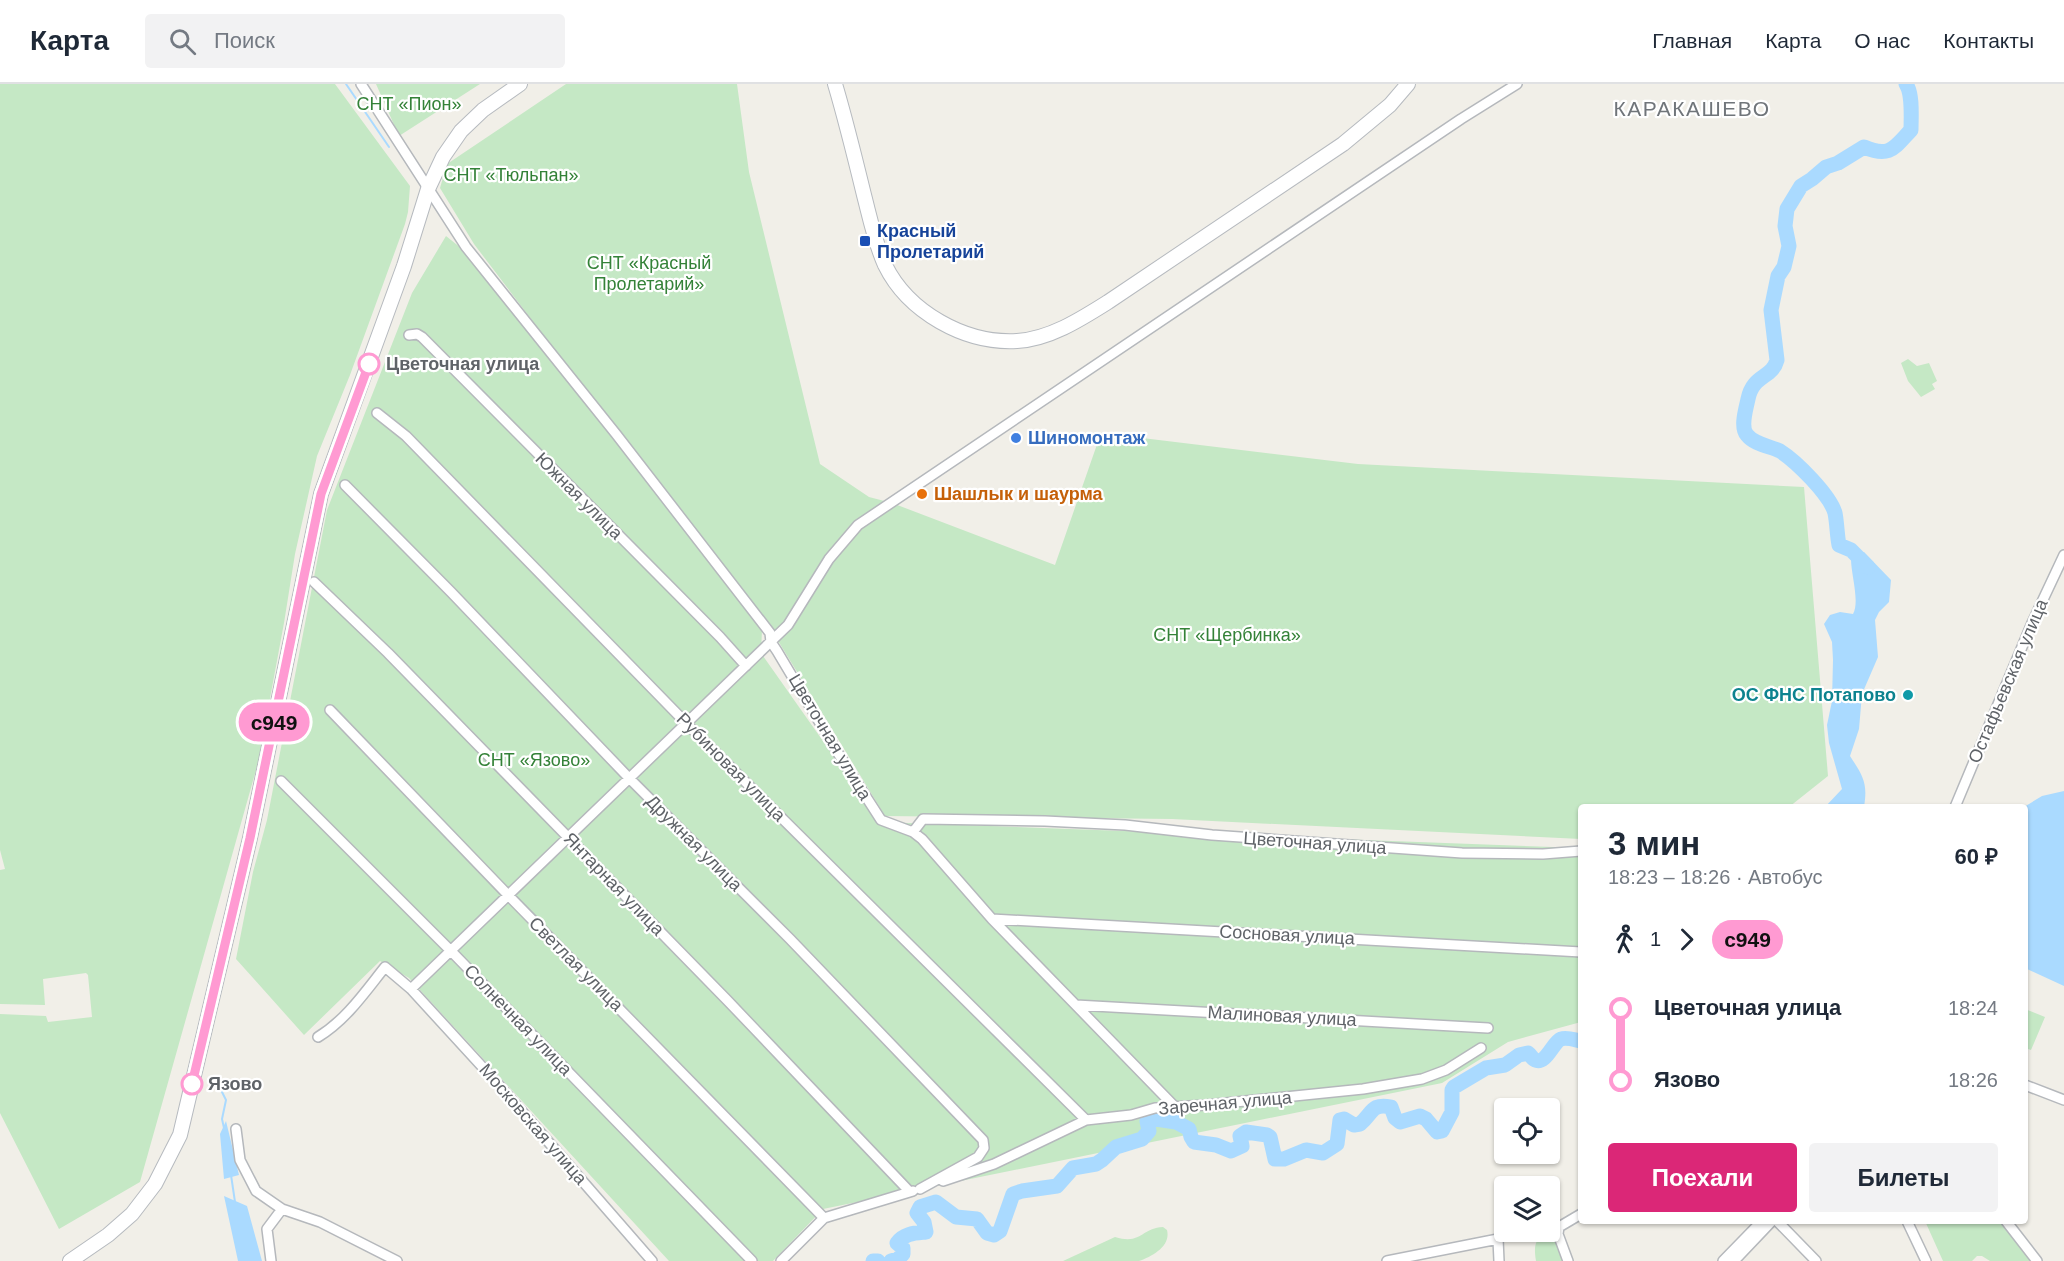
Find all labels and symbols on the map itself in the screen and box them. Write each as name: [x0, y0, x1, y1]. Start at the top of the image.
park label: СНТ «Пион»: [357, 94, 461, 114]
district label: КАРАКАШЕВО: [1614, 97, 1771, 120]
park label: СНТ «Тюльпан»: [444, 165, 578, 185]
place label: Красный Пролетарий: [877, 221, 984, 262]
marker: Красный Пролетарий: [858, 234, 872, 248]
park label: СНТ «Красный Пролетарий»: [587, 253, 711, 294]
marker: Цветочная улица: [358, 353, 380, 375]
place label: Цветочная улица: [386, 354, 540, 374]
place label: Шиномонтаж: [1028, 428, 1146, 448]
marker: Шиномонтаж: [1009, 431, 1023, 445]
street label: Южная улица: [531, 448, 627, 544]
place label: Шашлык и шаурма: [934, 484, 1104, 504]
marker: Шашлык и шаурма: [915, 487, 929, 501]
street label: Остафьевская улица: [1964, 595, 2052, 766]
park label: СНТ «Щербинка»: [1153, 625, 1301, 645]
street label: Цветочная улица: [785, 670, 876, 804]
place label: ОС ФНС Потапово: [1732, 685, 1896, 705]
marker: ОС ФНС Потапово: [1901, 688, 1915, 702]
line badge: с949: [232, 702, 316, 742]
street label: Рубиновая улица: [673, 709, 790, 826]
park label: СНТ «Язово»: [478, 750, 590, 770]
street label: Дружная улица: [642, 791, 747, 896]
street label: Янтарная улица: [560, 828, 669, 940]
street label: Цветочная улица: [1243, 828, 1388, 858]
street label: Светлая улица: [525, 913, 628, 1016]
street label: Сосновая улица: [1219, 921, 1356, 949]
street label: Солнечная улица: [460, 961, 577, 1080]
street label: Малиновая улица: [1207, 1002, 1358, 1030]
street label: Московская улица: [475, 1060, 591, 1189]
marker: Язово: [181, 1073, 203, 1095]
place label: Язово: [208, 1074, 262, 1094]
street label: Заречная улица: [1157, 1087, 1294, 1119]

